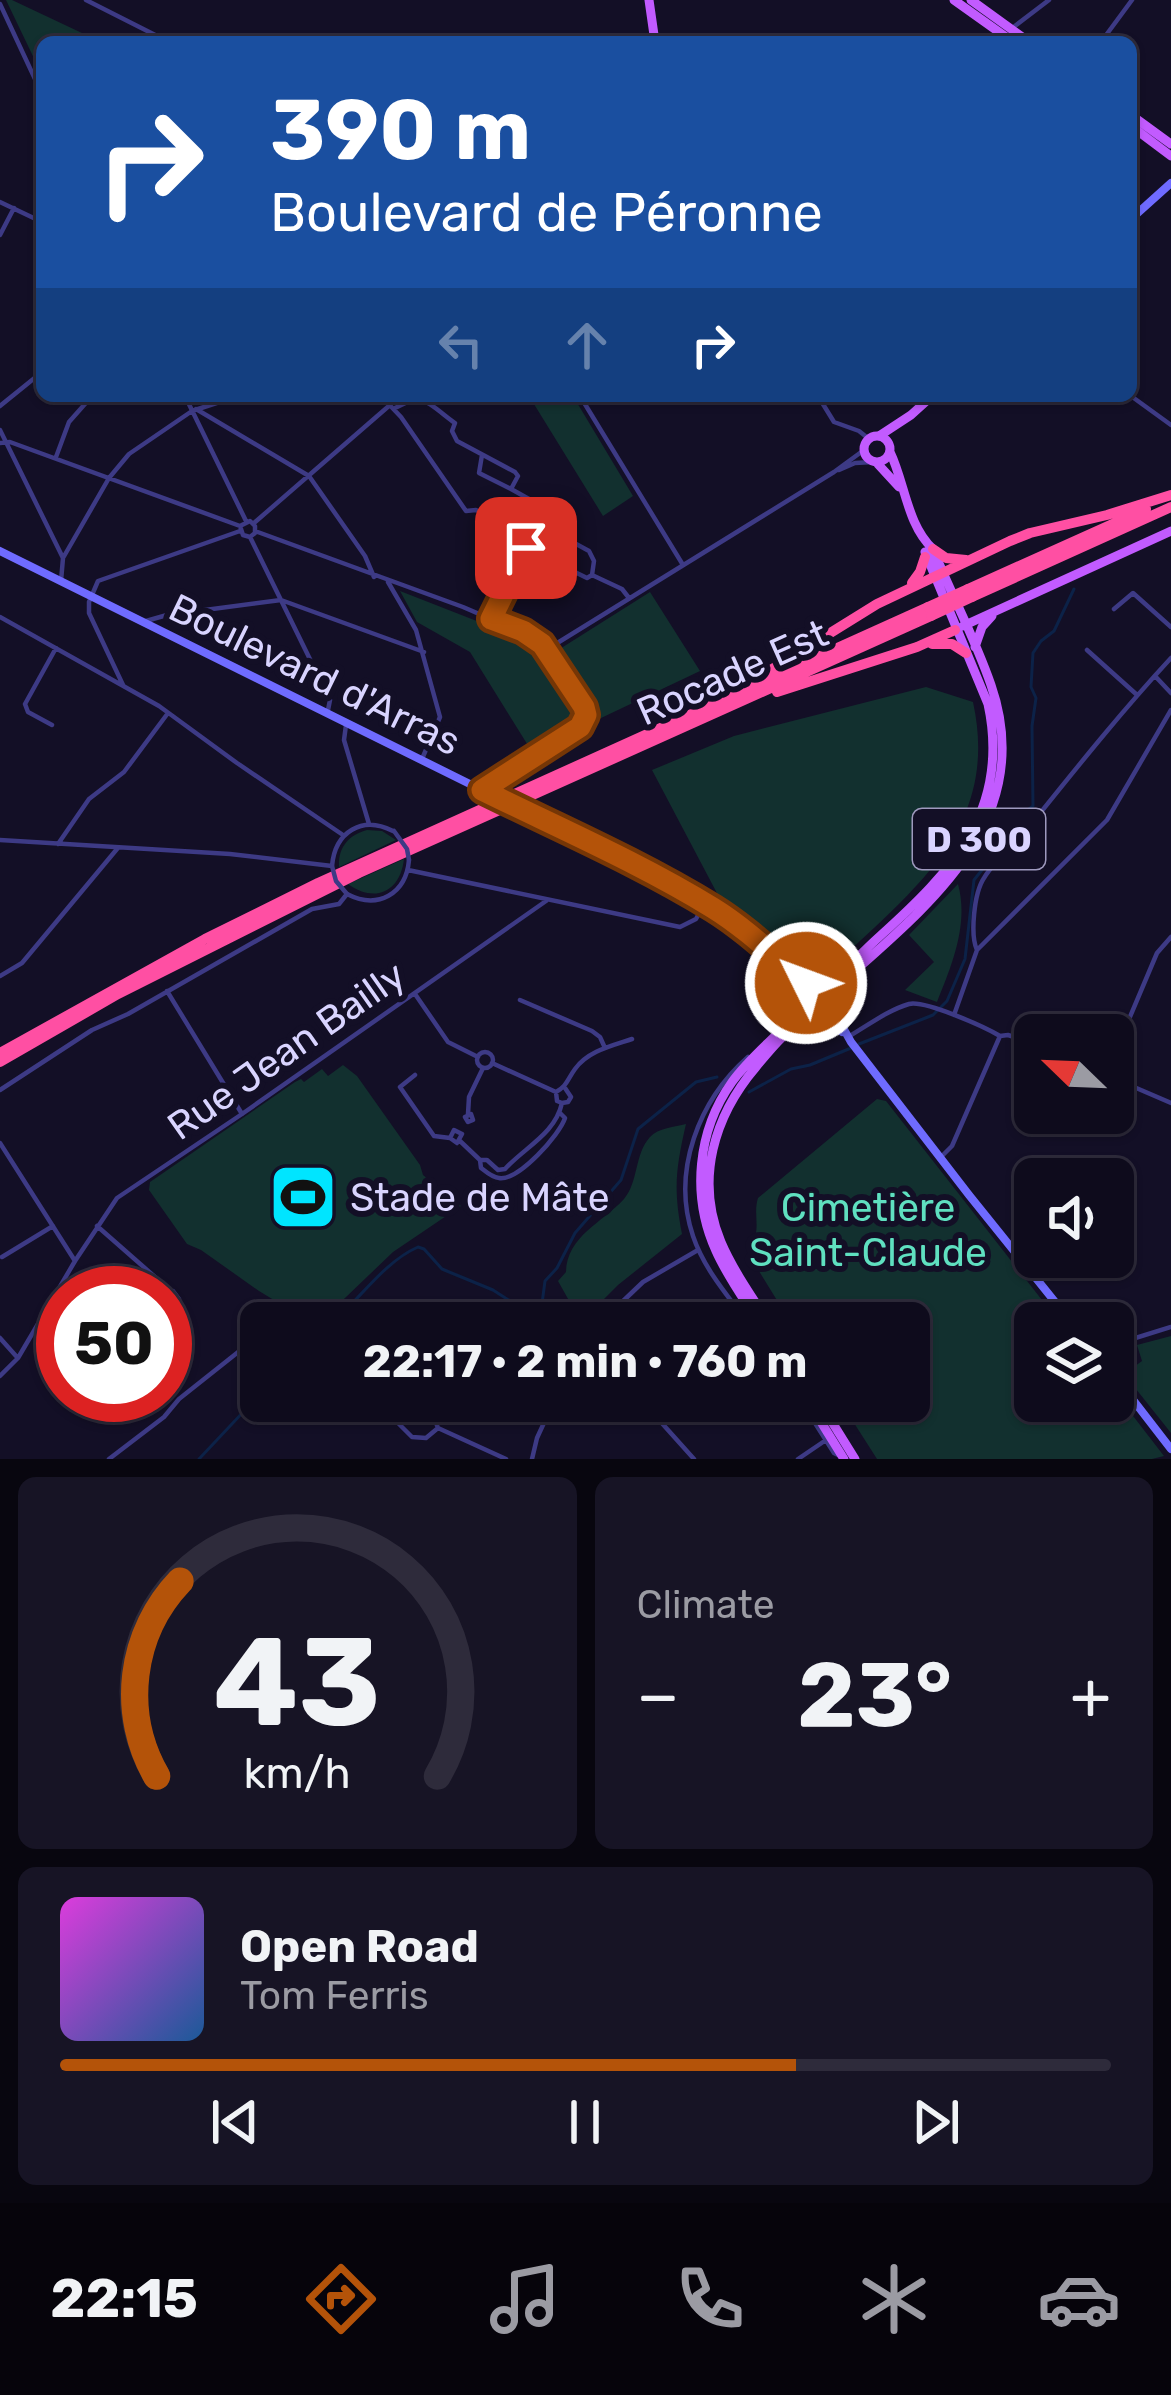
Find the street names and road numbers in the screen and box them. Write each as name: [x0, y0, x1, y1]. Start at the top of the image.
street label: Boulevard d'Arras: [162, 585, 468, 765]
street label: Rocade Est: [630, 610, 835, 735]
road number: D 300: [913, 809, 1045, 869]
street label: Rue Jean Bailly: [159, 952, 414, 1150]

